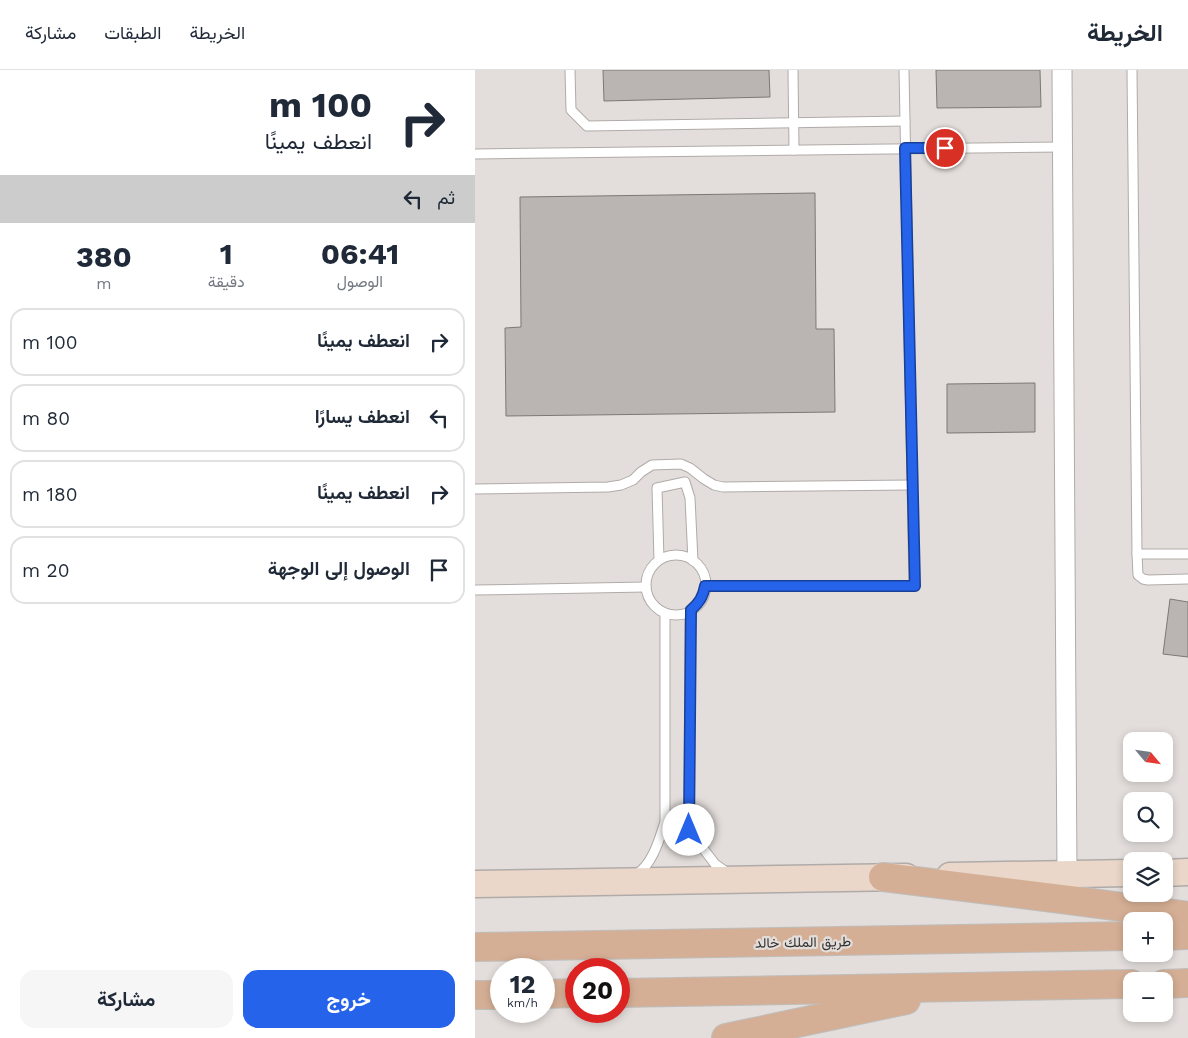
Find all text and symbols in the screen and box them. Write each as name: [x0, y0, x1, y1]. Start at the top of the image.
text: الخريطة: [1087, 19, 1163, 47]
text: مشاركة: [25, 22, 76, 43]
text: الطبقات: [104, 22, 161, 43]
text: الخريطة: [189, 22, 245, 43]
text: 100 m: [269, 84, 372, 126]
icon: right: [390, 90, 455, 155]
pin: [924, 127, 966, 169]
text: انعطف يمينًا: [265, 129, 372, 154]
icon: arrive: [931, 134, 959, 162]
icon: left: [399, 185, 427, 213]
text: ثم: [437, 186, 455, 209]
text: 1: [220, 236, 233, 271]
text: 06:41: [321, 236, 399, 271]
text: 380: [76, 239, 132, 274]
text: دقيقة: [208, 272, 245, 291]
text: الوصول: [337, 272, 383, 291]
text: m: [96, 274, 112, 293]
icon: right: [425, 328, 453, 356]
text: انعطف يمينًا: [317, 329, 410, 352]
text: 100 m: [22, 331, 78, 354]
icon: left: [425, 404, 453, 432]
text: انعطف يسارًا: [315, 405, 410, 428]
text: 80 m: [22, 407, 70, 430]
icon: right: [425, 480, 453, 508]
text: انعطف يمينًا: [317, 481, 410, 504]
text: 180 m: [22, 483, 78, 506]
icon: arrive: [425, 556, 453, 584]
text: الوصول إلى الوجهة: [268, 557, 410, 580]
text: 20 m: [22, 559, 70, 582]
north arrow: [1123, 732, 1173, 782]
map controls: [1123, 732, 1173, 1022]
button: search: [1123, 792, 1173, 842]
position arrow: [662, 803, 714, 855]
button: layers: [1123, 852, 1173, 902]
button: +: [1123, 912, 1173, 962]
street label: طريق الملك خالد: [755, 933, 851, 952]
speed limit sign: 20: [565, 958, 630, 1023]
button: مشاركة: [20, 970, 233, 1028]
button: خروج: [243, 970, 455, 1028]
text: 12: [510, 970, 535, 999]
button: −: [1123, 972, 1173, 1022]
text: km/h: [507, 996, 538, 1010]

